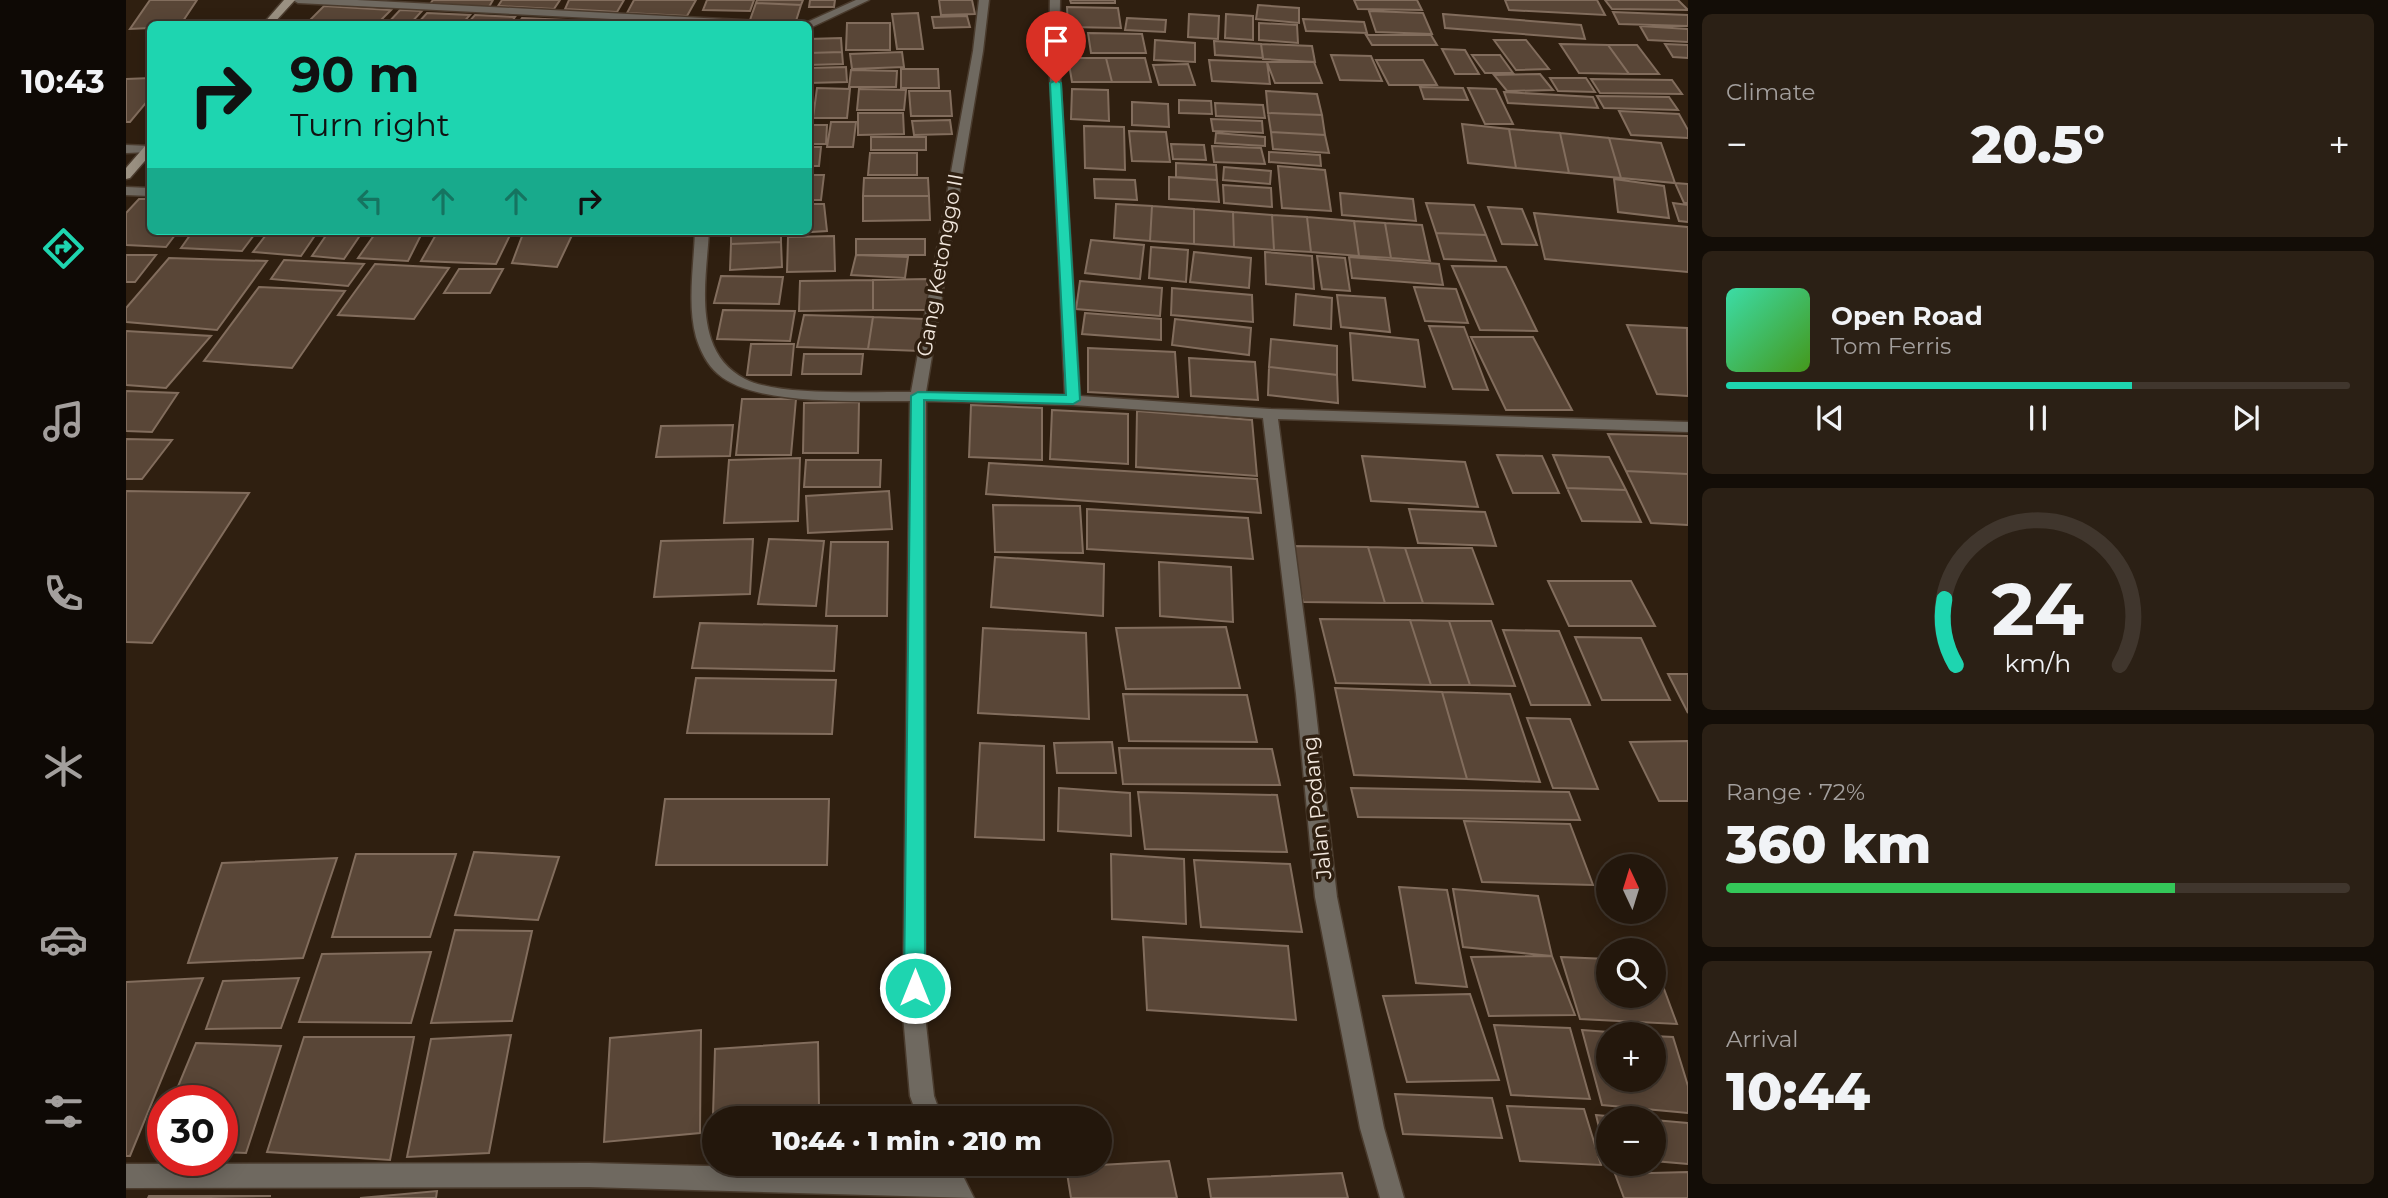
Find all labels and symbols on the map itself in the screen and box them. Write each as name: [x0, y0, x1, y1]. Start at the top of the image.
pin: [1026, 11, 1086, 83]
street label: Gang Ketonggo II: [911, 171, 968, 358]
street label: Jalan Podang: [1297, 735, 1337, 882]
north arrow: [1596, 854, 1666, 924]
position arrow: [878, 951, 952, 1025]
speed limit sign: 30: [147, 1085, 238, 1176]

